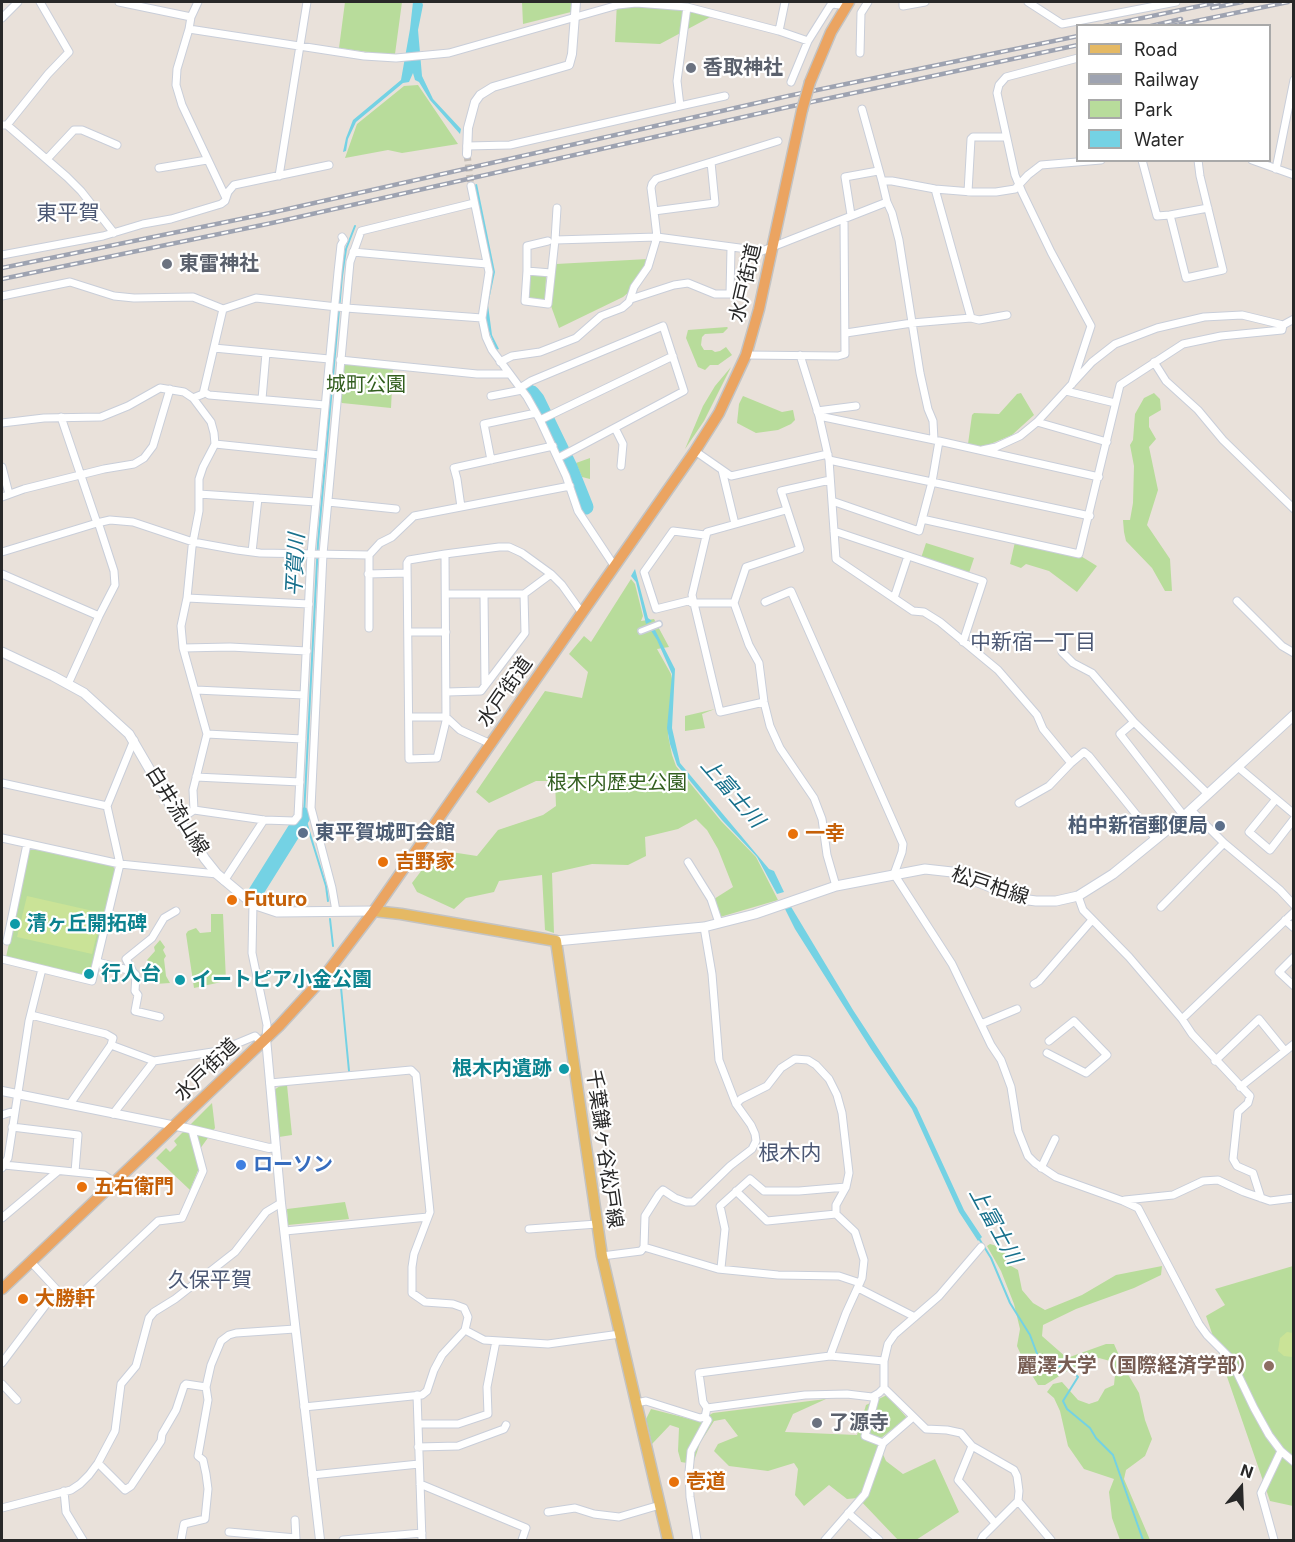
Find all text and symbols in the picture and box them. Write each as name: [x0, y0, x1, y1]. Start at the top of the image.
legend: [1076, 24, 1271, 162]
text: Road: [1134, 39, 1177, 60]
place label: 香取神社: [703, 56, 783, 80]
marker: 香取神社: [684, 61, 698, 75]
text: Railway: [1134, 69, 1199, 90]
text: Park: [1134, 99, 1173, 120]
text: Water: [1134, 129, 1184, 150]
district label: 東平賀: [37, 201, 99, 227]
street label: 水戸街道: [725, 241, 767, 325]
place label: 東雷神社: [179, 252, 259, 276]
marker: 東雷神社: [160, 257, 174, 271]
park label: 城町公園: [326, 373, 406, 397]
water label: 平賀川: [282, 533, 310, 597]
district label: 中新宿一丁目: [970, 630, 1096, 656]
street label: 水戸街道: [472, 652, 538, 732]
water label: 上富士川: [695, 753, 769, 833]
street label: 白井流山線: [140, 762, 214, 860]
park label: 根木内歴史公園: [547, 771, 687, 795]
place label: 柏中新宿郵便局: [1068, 814, 1208, 838]
marker: 柏中新宿郵便局: [1213, 819, 1227, 833]
place label: 東平賀城町会館: [315, 821, 455, 845]
place label: 一幸: [805, 822, 845, 846]
marker: 東平賀城町会館: [296, 826, 310, 840]
marker: 一幸: [786, 827, 800, 841]
place label: 吉野家: [395, 850, 455, 874]
marker: 吉野家: [376, 855, 390, 869]
street label: 松戸柏線: [948, 862, 1032, 910]
place label: Futuro: [244, 888, 307, 912]
marker: Futuro: [225, 893, 239, 907]
place label: 清ヶ丘開拓碑: [27, 912, 147, 936]
marker: 清ヶ丘開拓碑: [8, 917, 22, 931]
place label: 行人台: [101, 962, 161, 986]
marker: 行人台: [82, 967, 96, 981]
place label: イートピア小金公園: [192, 968, 372, 992]
marker: イートピア小金公園: [173, 973, 187, 987]
street label: 水戸街道: [170, 1034, 244, 1106]
place label: 根木内遺跡: [452, 1057, 552, 1081]
marker: 根木内遺跡: [557, 1062, 571, 1076]
street label: 千葉鎌ヶ谷松戸線: [581, 1068, 627, 1230]
district label: 根木内: [759, 1141, 821, 1167]
place label: ローソン: [253, 1153, 333, 1177]
marker: ローソン: [234, 1158, 248, 1172]
place label: 五右衛門: [94, 1175, 174, 1199]
marker: 五右衛門: [75, 1180, 89, 1194]
water label: 上富士川: [964, 1183, 1026, 1269]
district label: 久保平賀: [168, 1268, 252, 1294]
place label: 大勝軒: [35, 1287, 95, 1311]
marker: 大勝軒: [16, 1292, 30, 1306]
place label: 麗澤大学（国際経済学部）: [1017, 1354, 1257, 1378]
marker: 麗澤大学（国際経済学部）: [1262, 1359, 1276, 1373]
place label: 了源寺: [829, 1411, 889, 1435]
marker: 了源寺: [810, 1416, 824, 1430]
north arrow: [1211, 1458, 1271, 1518]
text: N: [1238, 1460, 1256, 1482]
place label: 壱道: [686, 1470, 726, 1494]
marker: 壱道: [667, 1475, 681, 1489]

